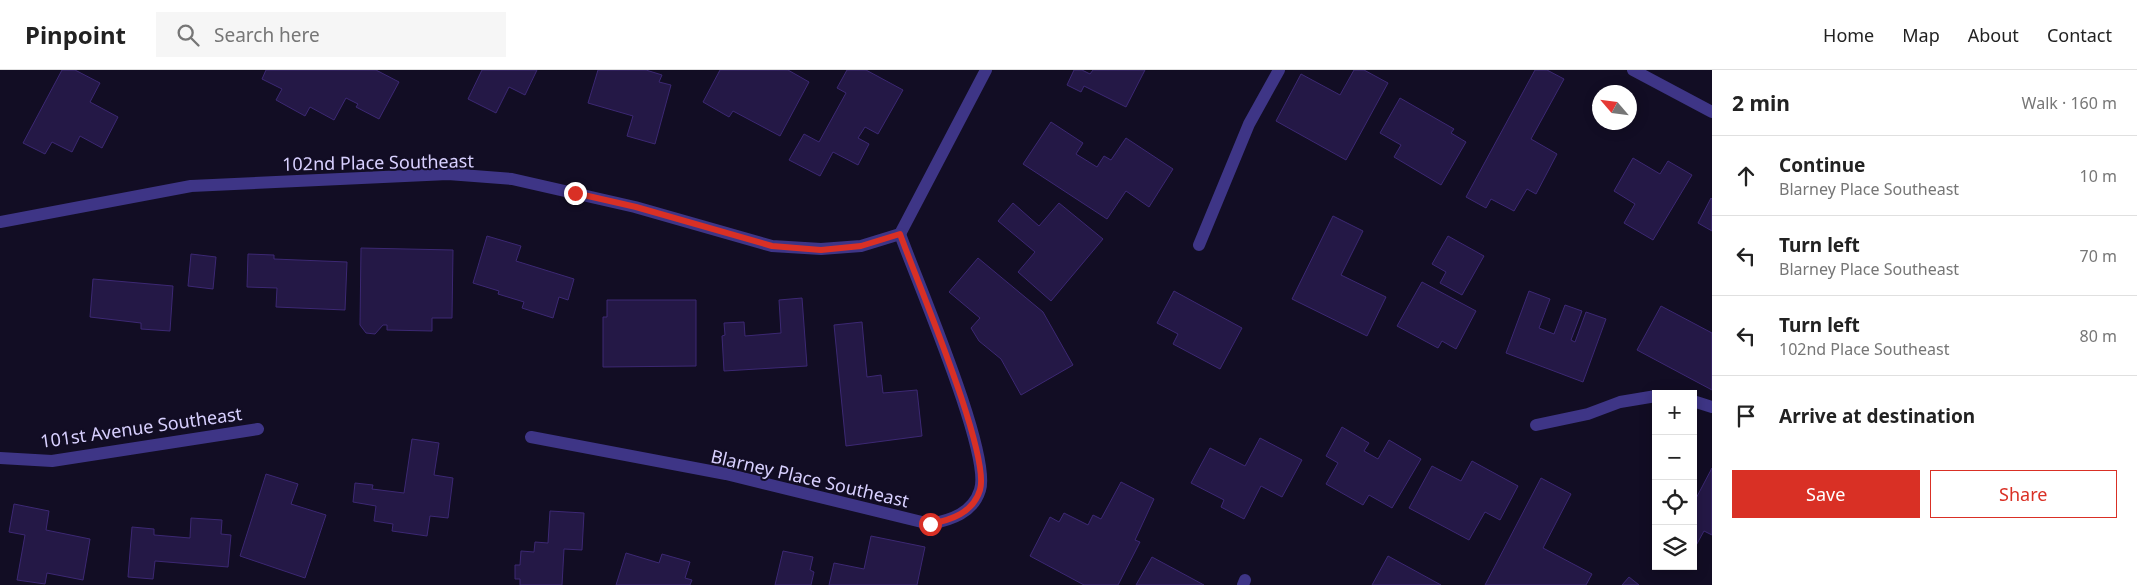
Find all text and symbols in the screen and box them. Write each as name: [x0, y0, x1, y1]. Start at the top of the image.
search box: [156, 12, 506, 57]
text: Pinpoint: [25, 18, 126, 51]
icon: search: [174, 21, 202, 49]
text: Search here: [214, 22, 320, 48]
text: Home: [1823, 23, 1874, 47]
text: Map: [1902, 23, 1940, 47]
text: About: [1968, 23, 2019, 47]
text: Contact: [2047, 23, 2112, 47]
north arrow: [1592, 85, 1637, 130]
text: 2 min: [1732, 89, 1790, 117]
text: Walk · 160 m: [2022, 92, 2117, 114]
street label: 102nd Place Southeast: [282, 148, 475, 176]
text: Continue: [1779, 152, 1865, 178]
icon: ahead: [1732, 162, 1760, 190]
text: 10 m: [2080, 165, 2117, 187]
text: Blarney Place Southeast: [1779, 178, 1959, 200]
route end: [564, 182, 587, 205]
text: Turn left: [1779, 232, 1860, 258]
icon: left: [1732, 242, 1760, 270]
text: 70 m: [2080, 245, 2117, 267]
text: Blarney Place Southeast: [1779, 258, 1959, 280]
text: Turn left: [1779, 312, 1860, 338]
icon: left: [1732, 322, 1760, 350]
text: 80 m: [2080, 325, 2117, 347]
text: 102nd Place Southeast: [1779, 338, 1949, 360]
map controls: [1652, 390, 1697, 570]
button: +: [1652, 390, 1697, 435]
street label: 101st Avenue Southeast: [39, 401, 244, 453]
icon: arrive: [1732, 402, 1760, 430]
text: Arrive at destination: [1779, 403, 1975, 429]
button: −: [1652, 435, 1697, 480]
street label: Blarney Place Southeast: [709, 444, 912, 513]
button: Save: [1732, 470, 1920, 518]
button: Share: [1930, 470, 2117, 518]
button: locate: [1652, 480, 1697, 525]
route start: [919, 513, 942, 536]
button: layers: [1652, 525, 1697, 570]

